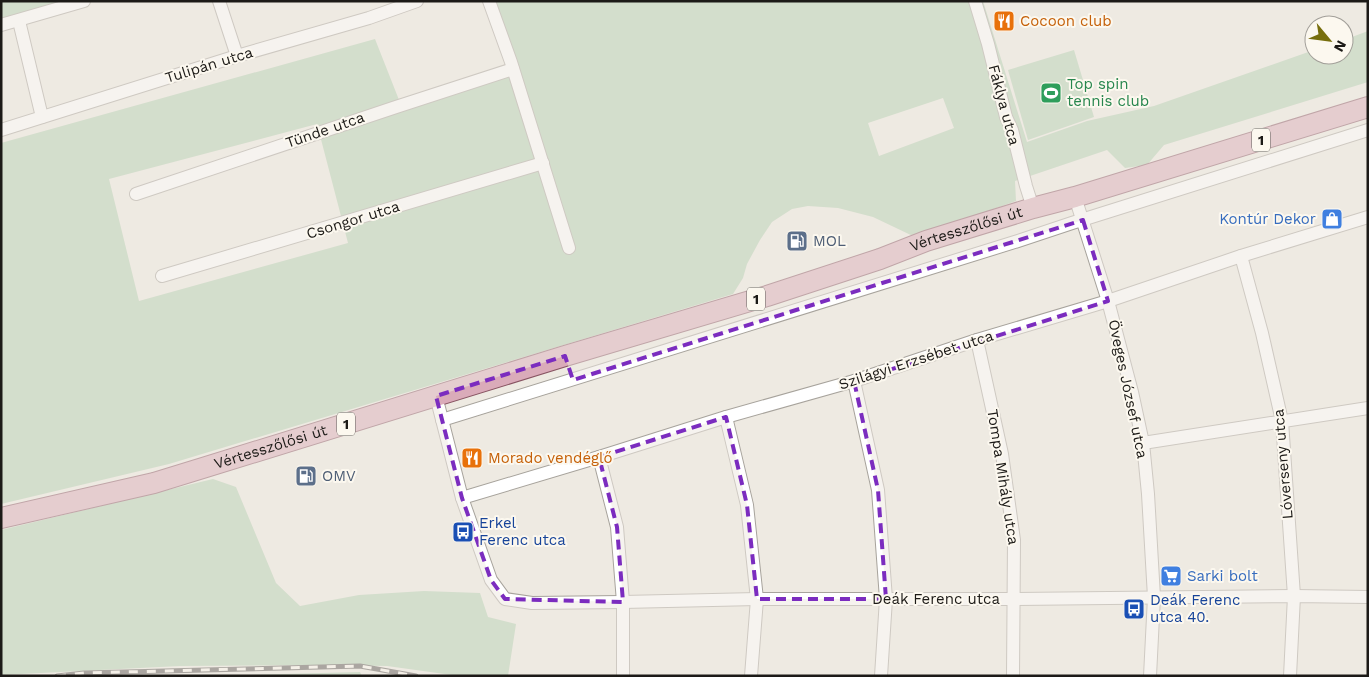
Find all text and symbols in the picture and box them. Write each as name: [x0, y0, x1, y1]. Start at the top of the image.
restaurant icon: Cocoon club: [992, 9, 1016, 33]
place label: Cocoon club: [1020, 12, 1112, 30]
north arrow: [1304, 15, 1354, 65]
text: N: [1331, 38, 1350, 55]
street label: Tulipán utca: [163, 43, 255, 87]
street label: Fáklya utca: [985, 63, 1024, 148]
place label: Top spin tennis club: [1067, 75, 1149, 110]
sports icon: Top spin tennis club: [1039, 81, 1063, 105]
street label: Tünde utca: [283, 108, 367, 152]
road number: 1: [1252, 128, 1270, 152]
street label: Csongor utca: [304, 197, 402, 243]
street label: Vértesszőlősi út: [907, 203, 1025, 255]
shop icon: Kontúr Dekor: [1320, 207, 1344, 231]
place label: Kontúr Dekor: [1219, 210, 1316, 228]
fuel station icon: MOL: [785, 229, 809, 253]
place label: MOL: [813, 232, 846, 250]
road number: 1: [747, 288, 765, 310]
street label: Öveges József utca: [1104, 318, 1152, 461]
street label: Szilágyi Erzsébet utca: [836, 326, 996, 393]
street label: Tompa Mihály utca: [983, 408, 1023, 547]
street label: Lóverseny utca: [1269, 408, 1297, 520]
road number: 1: [337, 412, 355, 436]
street label: Vértesszőlősi út: [212, 421, 330, 473]
restaurant icon: Morado vendéglő: [460, 446, 484, 470]
place label: Morado vendéglő: [488, 449, 613, 467]
fuel station icon: OMV: [294, 464, 318, 488]
place label: OMV: [322, 467, 356, 485]
place label: Erkel Ferenc utca: [479, 514, 566, 549]
bus stop icon: Erkel Ferenc utca: [451, 520, 475, 544]
supermarket icon: Sarki bolt: [1159, 564, 1183, 588]
place label: Sarki bolt: [1187, 567, 1258, 585]
street label: Deák Ferenc utca: [872, 590, 1001, 608]
place label: Deák Ferenc utca 40.: [1150, 591, 1240, 626]
bus stop icon: Deák Ferenc utca 40.: [1122, 597, 1146, 621]

